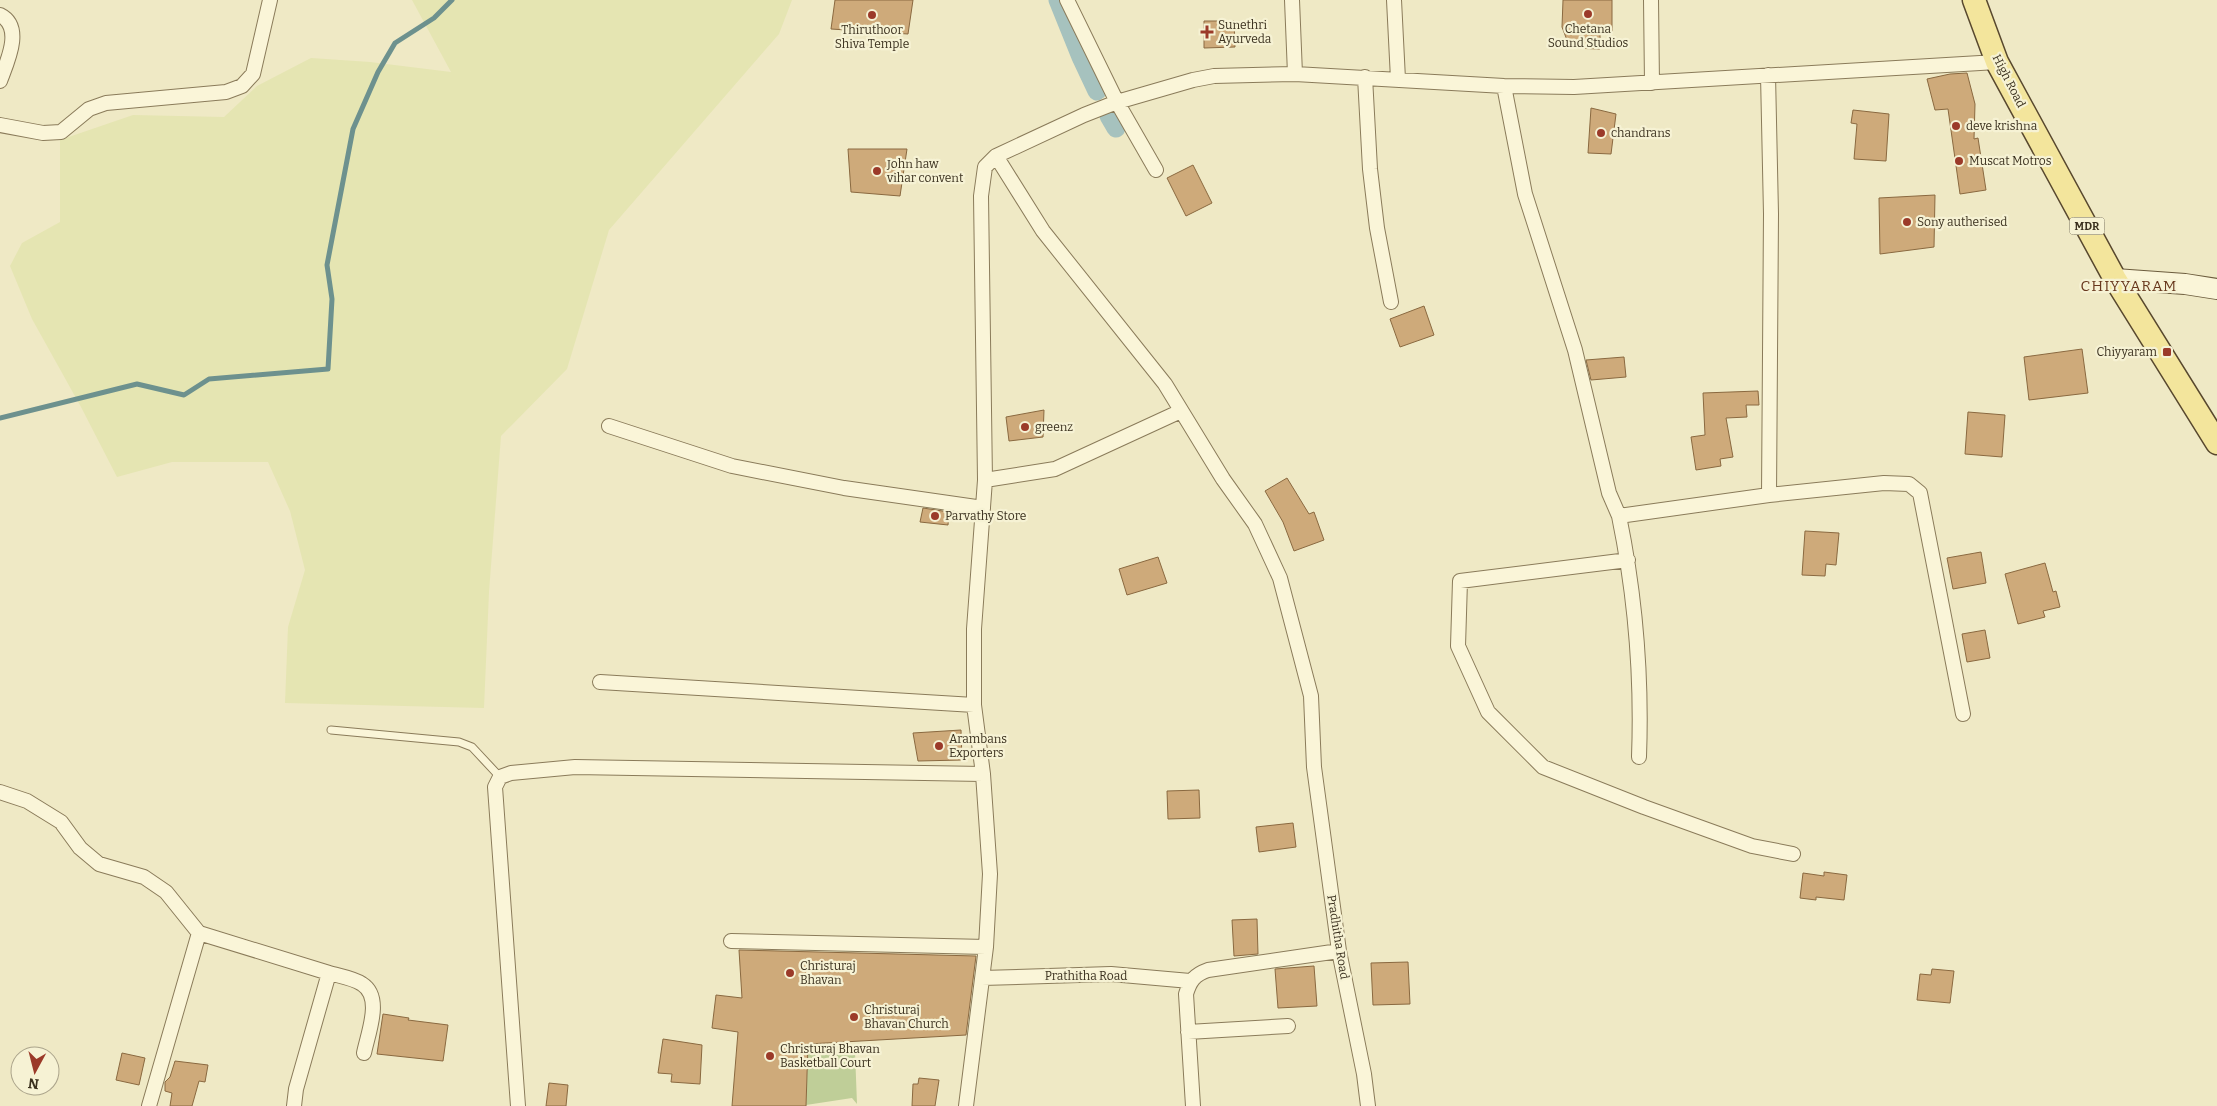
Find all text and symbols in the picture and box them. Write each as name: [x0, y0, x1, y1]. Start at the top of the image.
marker: Chetana Sound Studios: [1582, 8, 1594, 20]
marker: Thiruthoor Shiva Temple: [866, 9, 878, 21]
place label: Sunethri Ayurveda: [1218, 18, 1272, 46]
place label: Chetana Sound Studios: [1548, 22, 1629, 50]
place label: Thiruthoor Shiva Temple: [835, 23, 909, 51]
marker: Sunethri Ayurveda: [1200, 25, 1214, 39]
street label: High Road: [1990, 52, 2028, 110]
place label: deve krishna: [1966, 119, 2038, 133]
marker: deve krishna: [1950, 120, 1962, 132]
place label: chandrans: [1611, 126, 1671, 140]
marker: chandrans: [1595, 127, 1607, 139]
place label: Muscat Motros: [1969, 154, 2052, 168]
marker: Muscat Motros: [1953, 155, 1965, 167]
place label: John haw vihar convent: [886, 157, 964, 185]
marker: John haw vihar convent: [871, 165, 883, 177]
place label: Sony autherised: [1917, 215, 2007, 229]
marker: Sony autherised: [1901, 216, 1913, 228]
road number: MDR: [2070, 218, 2104, 235]
district label: CHIYYARAM: [2081, 277, 2177, 295]
place label: Chiyyaram: [2097, 345, 2158, 359]
marker: Chiyyaram: [2161, 346, 2173, 358]
place label: greenz: [1035, 420, 1073, 434]
marker: greenz: [1019, 421, 1031, 433]
place label: Parvathy Store: [945, 509, 1026, 523]
marker: Parvathy Store: [929, 510, 941, 522]
place label: Arambans Exporters: [949, 732, 1007, 760]
marker: Arambans Exporters: [933, 740, 945, 752]
street label: Pradhitha Road: [1324, 894, 1352, 980]
place label: Christuraj Bhavan: [800, 959, 856, 987]
marker: Christuraj Bhavan: [784, 967, 796, 979]
street label: Prathitha Road: [1045, 969, 1127, 983]
place label: Christuraj Bhavan Church: [864, 1003, 949, 1031]
marker: Christuraj Bhavan Church: [848, 1011, 860, 1023]
place label: Christuraj Bhavan Basketball Court: [780, 1042, 880, 1070]
north arrow: [10, 1046, 60, 1096]
marker: Christuraj Bhavan Basketball Court: [764, 1050, 776, 1062]
text: N: [27, 1074, 40, 1093]

